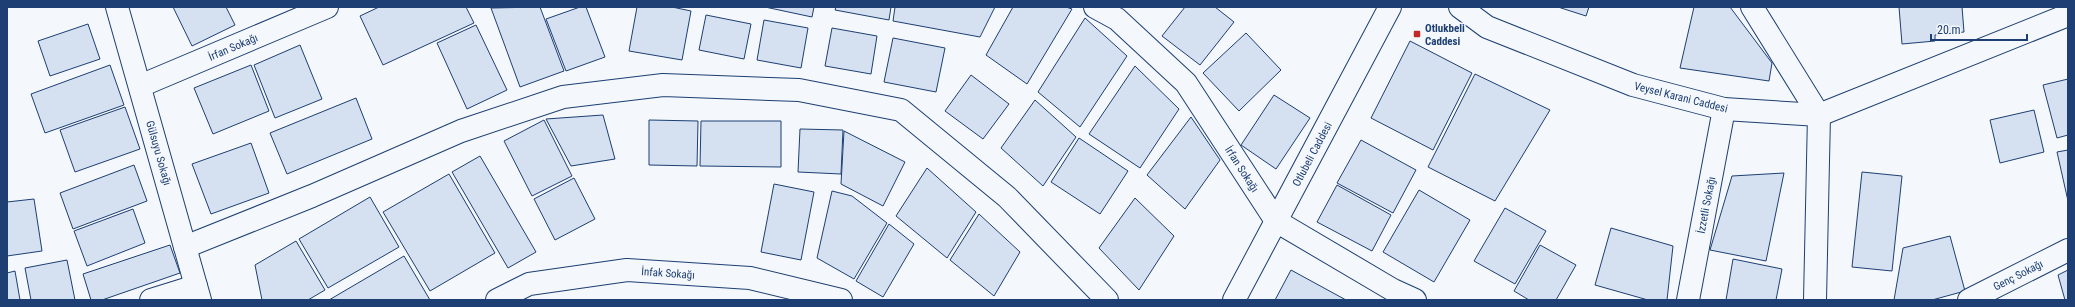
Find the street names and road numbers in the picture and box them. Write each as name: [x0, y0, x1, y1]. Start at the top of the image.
street label: İrfan Sokağı: [207, 31, 260, 64]
street label: Veysel Karani Caddesi: [1633, 80, 1729, 115]
street label: Gülsuyu Sokağı: [143, 119, 174, 187]
street label: Otlubeli Caddesi: [1290, 120, 1335, 189]
street label: İrfan Sokağı: [1222, 144, 1261, 195]
street label: İzzetli Sokağı: [1695, 175, 1718, 235]
street label: Genç Sokağı: [1991, 257, 2045, 294]
street label: İnfak Sokağı: [641, 265, 695, 282]

